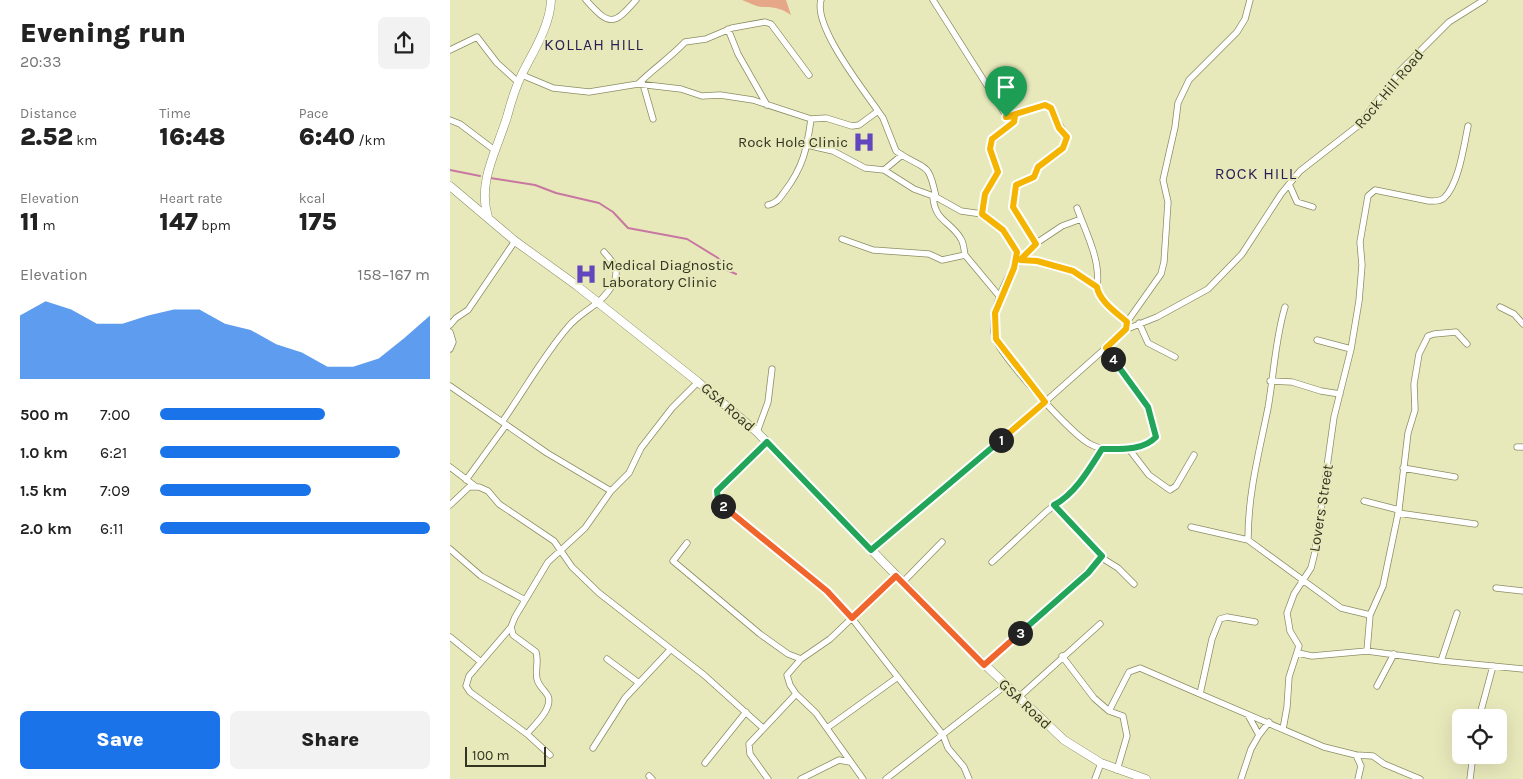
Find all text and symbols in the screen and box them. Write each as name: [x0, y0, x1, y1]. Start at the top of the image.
text: Evening run: [20, 16, 186, 49]
button: share: [378, 17, 430, 69]
district label: KOLLAH HILL: [544, 35, 644, 54]
street label: Rock Hill Road: [1351, 46, 1427, 132]
text: 20:33: [20, 52, 61, 71]
pin: [985, 66, 1027, 117]
icon: arrive: [992, 73, 1020, 101]
text: Distance: [20, 105, 77, 122]
text: Time: [159, 105, 191, 122]
text: Pace: [299, 105, 329, 122]
text: 2.52: [20, 122, 73, 151]
text: 16:48: [159, 122, 226, 151]
text: 6:40: [299, 122, 355, 151]
hospital icon: Rock Hole Clinic: [851, 129, 877, 155]
text: km: [73, 132, 97, 149]
text: /km: [355, 132, 386, 149]
place label: Rock Hole Clinic: [738, 133, 848, 151]
district label: ROCK HILL: [1215, 164, 1297, 183]
text: Elevation: [20, 190, 79, 207]
text: Heart rate: [159, 190, 222, 207]
text: kcal: [299, 190, 325, 207]
text: 11: [20, 207, 39, 236]
text: 147: [159, 207, 198, 236]
text: 175: [299, 207, 336, 236]
text: m: [39, 217, 56, 234]
text: bpm: [198, 217, 231, 234]
place label: Medical Diagnostic Laboratory Clinic: [602, 256, 734, 291]
hospital icon: Medical Diagnostic Laboratory Clinic: [573, 261, 599, 287]
text: Elevation: [20, 265, 88, 284]
text: 158–167 m: [358, 265, 430, 284]
pin: 4: [1100, 346, 1126, 372]
text: 4: [1109, 351, 1118, 368]
street label: GSA Road: [697, 379, 759, 435]
text: 500 m: [20, 405, 69, 424]
text: 7:00: [100, 405, 130, 424]
pin: 1: [988, 428, 1014, 452]
text: 1: [999, 432, 1004, 449]
text: 1.0 km: [20, 443, 68, 462]
text: 6:21: [100, 443, 127, 462]
street label: Lovers Street: [1305, 463, 1337, 553]
text: 1.5 km: [20, 481, 67, 500]
text: 7:09: [100, 481, 130, 500]
pin: 2: [710, 494, 736, 518]
text: 2: [719, 498, 728, 515]
text: 2.0 km: [20, 519, 72, 538]
text: 6:11: [100, 519, 123, 538]
pin: 3: [1008, 620, 1032, 646]
text: 3: [1016, 625, 1025, 642]
street label: GSA Road: [995, 675, 1055, 733]
map controls: [1452, 709, 1507, 764]
button: locate: [1452, 709, 1507, 764]
button: Save: [20, 711, 220, 769]
button: Share: [230, 711, 430, 769]
scale bar: [465, 744, 546, 767]
text: 100 m: [472, 747, 510, 764]

